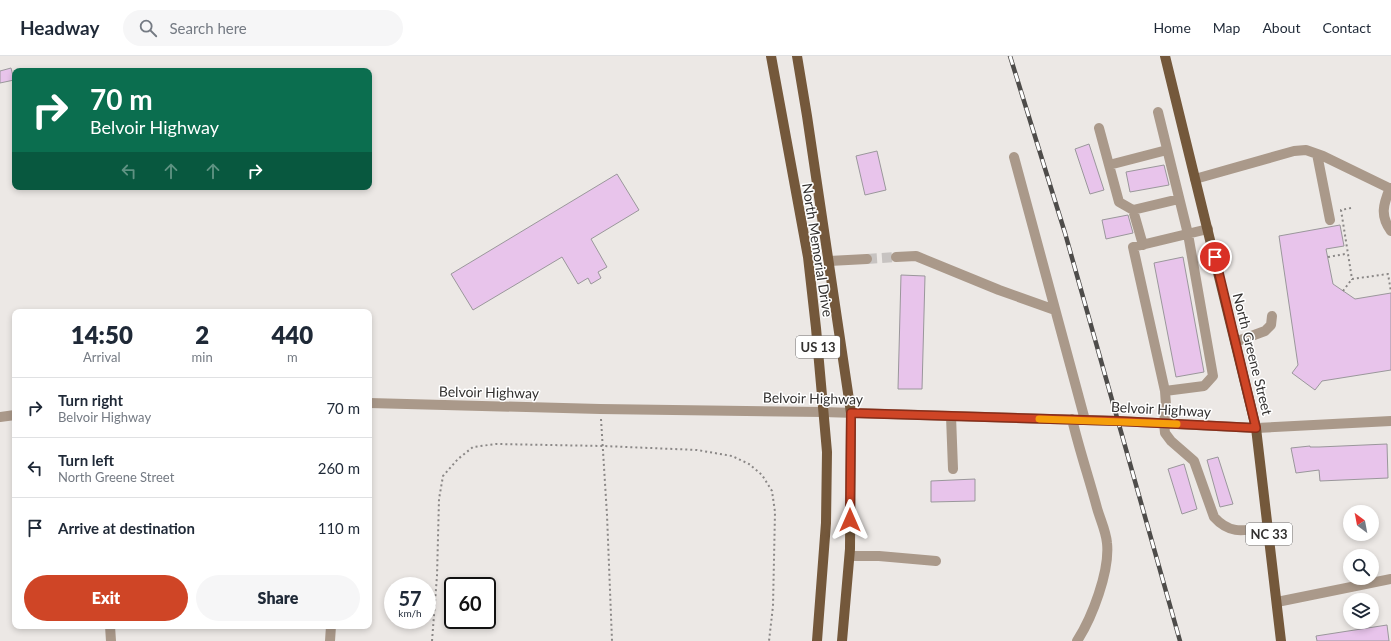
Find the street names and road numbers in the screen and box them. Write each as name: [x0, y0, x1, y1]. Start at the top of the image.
street label: North Memorial Drive: [799, 182, 837, 318]
street label: North Greene Street: [1230, 291, 1276, 417]
road number: US 13: [796, 336, 840, 358]
street label: Belvoir Highway: [439, 383, 540, 401]
street label: Belvoir Highway: [763, 389, 864, 407]
street label: Belvoir Highway: [1110, 398, 1212, 420]
road number: NC 33: [1246, 523, 1292, 545]

